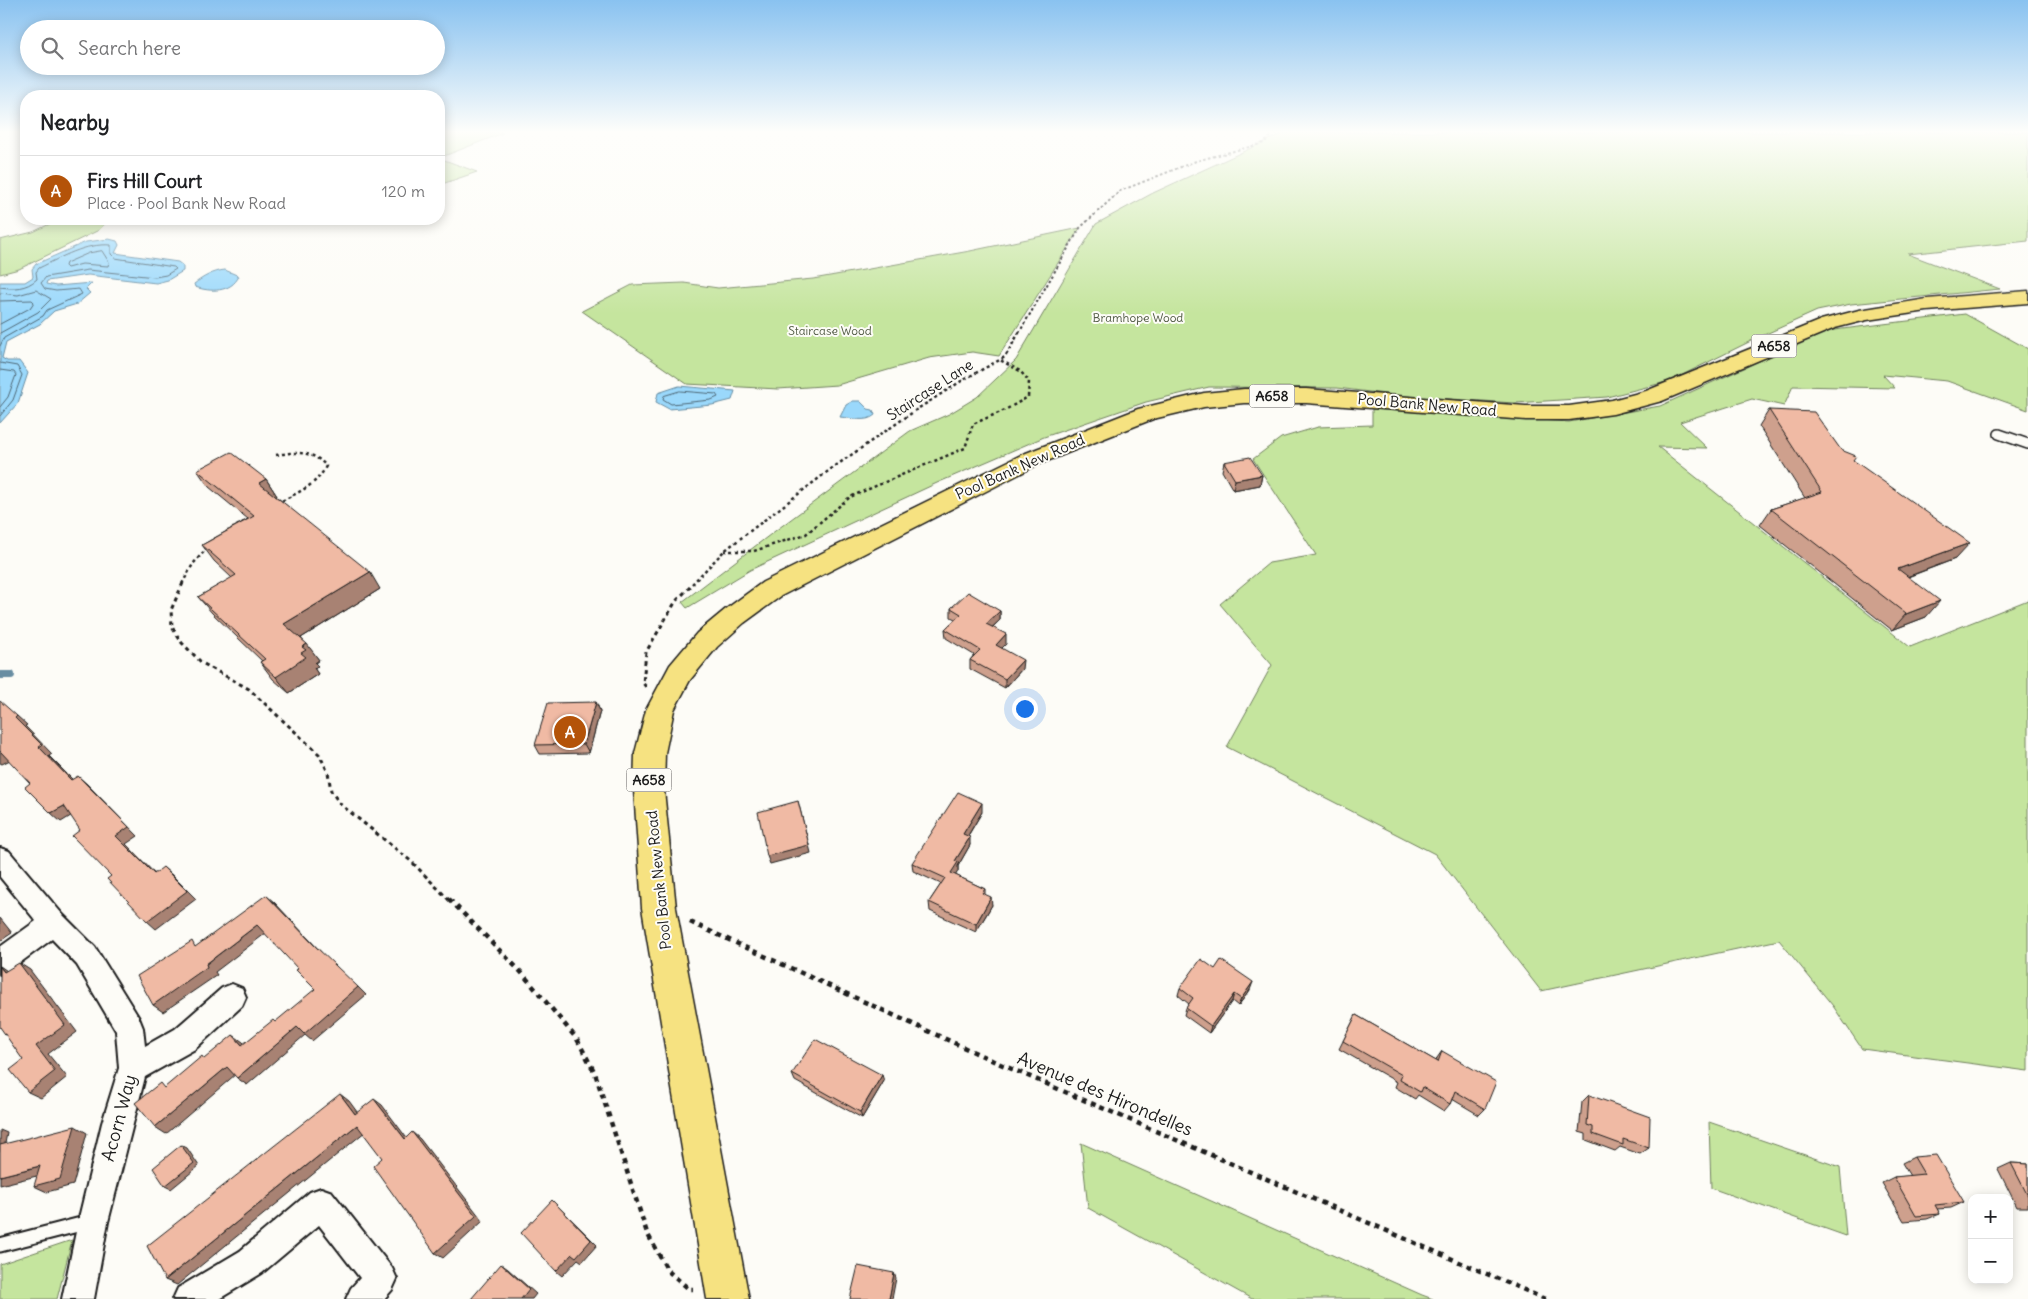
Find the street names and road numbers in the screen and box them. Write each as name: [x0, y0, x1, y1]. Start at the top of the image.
road number: A658: [1752, 334, 1796, 358]
street label: Staircase Lane: [883, 355, 976, 425]
road number: A658: [1250, 384, 1294, 408]
street label: Pool Bank New Road: [1357, 389, 1498, 420]
street label: Pool Bank New Road: [952, 429, 1088, 504]
road number: A658: [626, 768, 672, 792]
street label: Pool Bank New Road: [642, 809, 675, 950]
street label: Avenue des Hirondelles: [1014, 1046, 1196, 1141]
street label: Acorn Way: [96, 1072, 141, 1164]

